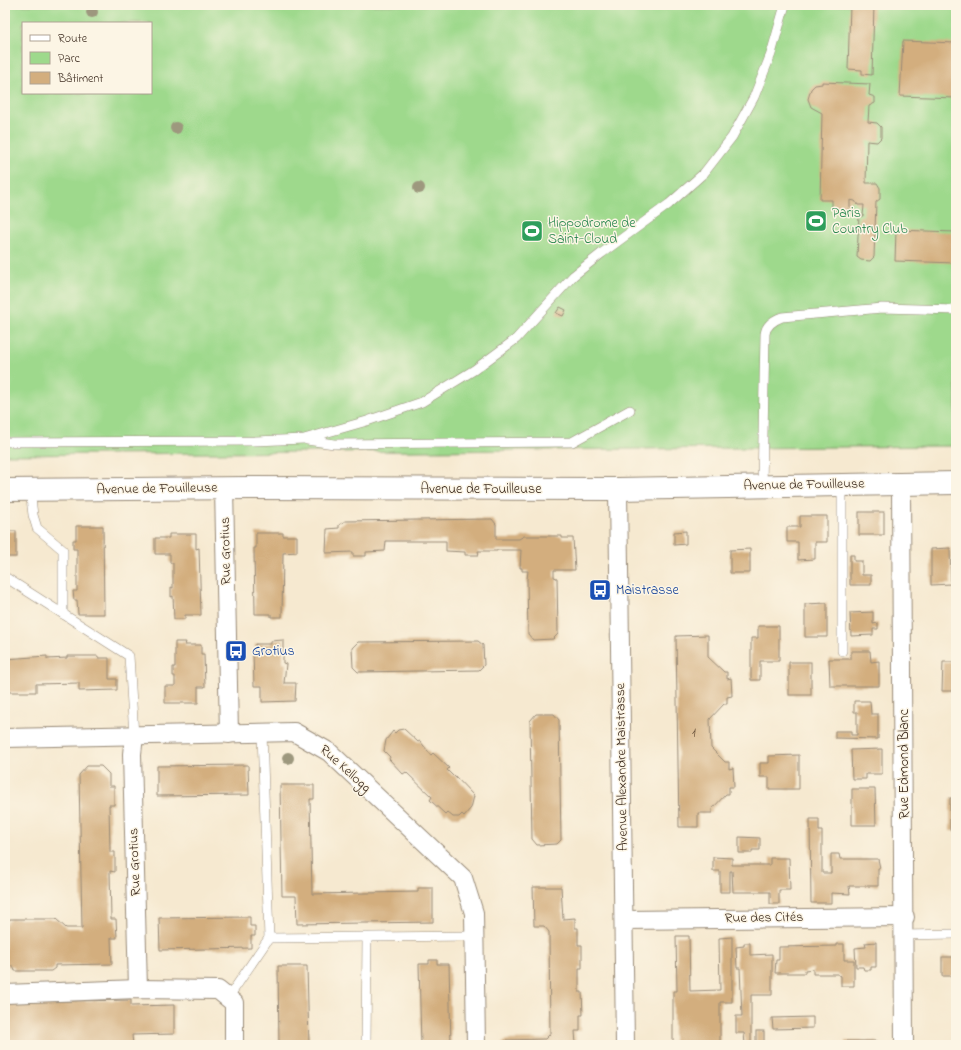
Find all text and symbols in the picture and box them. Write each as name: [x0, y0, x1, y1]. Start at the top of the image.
legend: [22, 22, 152, 94]
text: Route: [58, 30, 88, 48]
text: Parc: [58, 50, 80, 68]
text: Bâtiment: [57, 70, 103, 88]
place label: Paris Country Club: [832, 203, 908, 241]
sports icon: Paris Country Club: [803, 208, 829, 234]
place label: Hippodrome de Saint-Cloud: [548, 213, 636, 250]
sports icon: Hippodrome de Saint-Cloud: [519, 218, 545, 244]
street label: Avenue de Fouilleuse: [743, 473, 865, 497]
street label: Avenue de Fouilleuse: [96, 477, 218, 501]
street label: Avenue de Fouilleuse: [421, 479, 542, 500]
street label: Rue Grotius: [215, 517, 237, 585]
bus stop icon: Maistrasse: [587, 577, 613, 603]
place label: Maistrasse: [616, 580, 680, 601]
bus stop icon: Grotius: [223, 638, 249, 664]
place label: Grotius: [252, 641, 295, 662]
street label: Avenue Alexandre Maistrasse: [610, 682, 634, 851]
street label: Rue Edmond Blanc: [894, 708, 915, 819]
house number: 1: [692, 724, 696, 742]
street label: Rue Kellogg: [314, 740, 375, 799]
street label: Rue Grotius: [123, 828, 147, 896]
street label: Rue des Cités: [725, 907, 803, 929]

